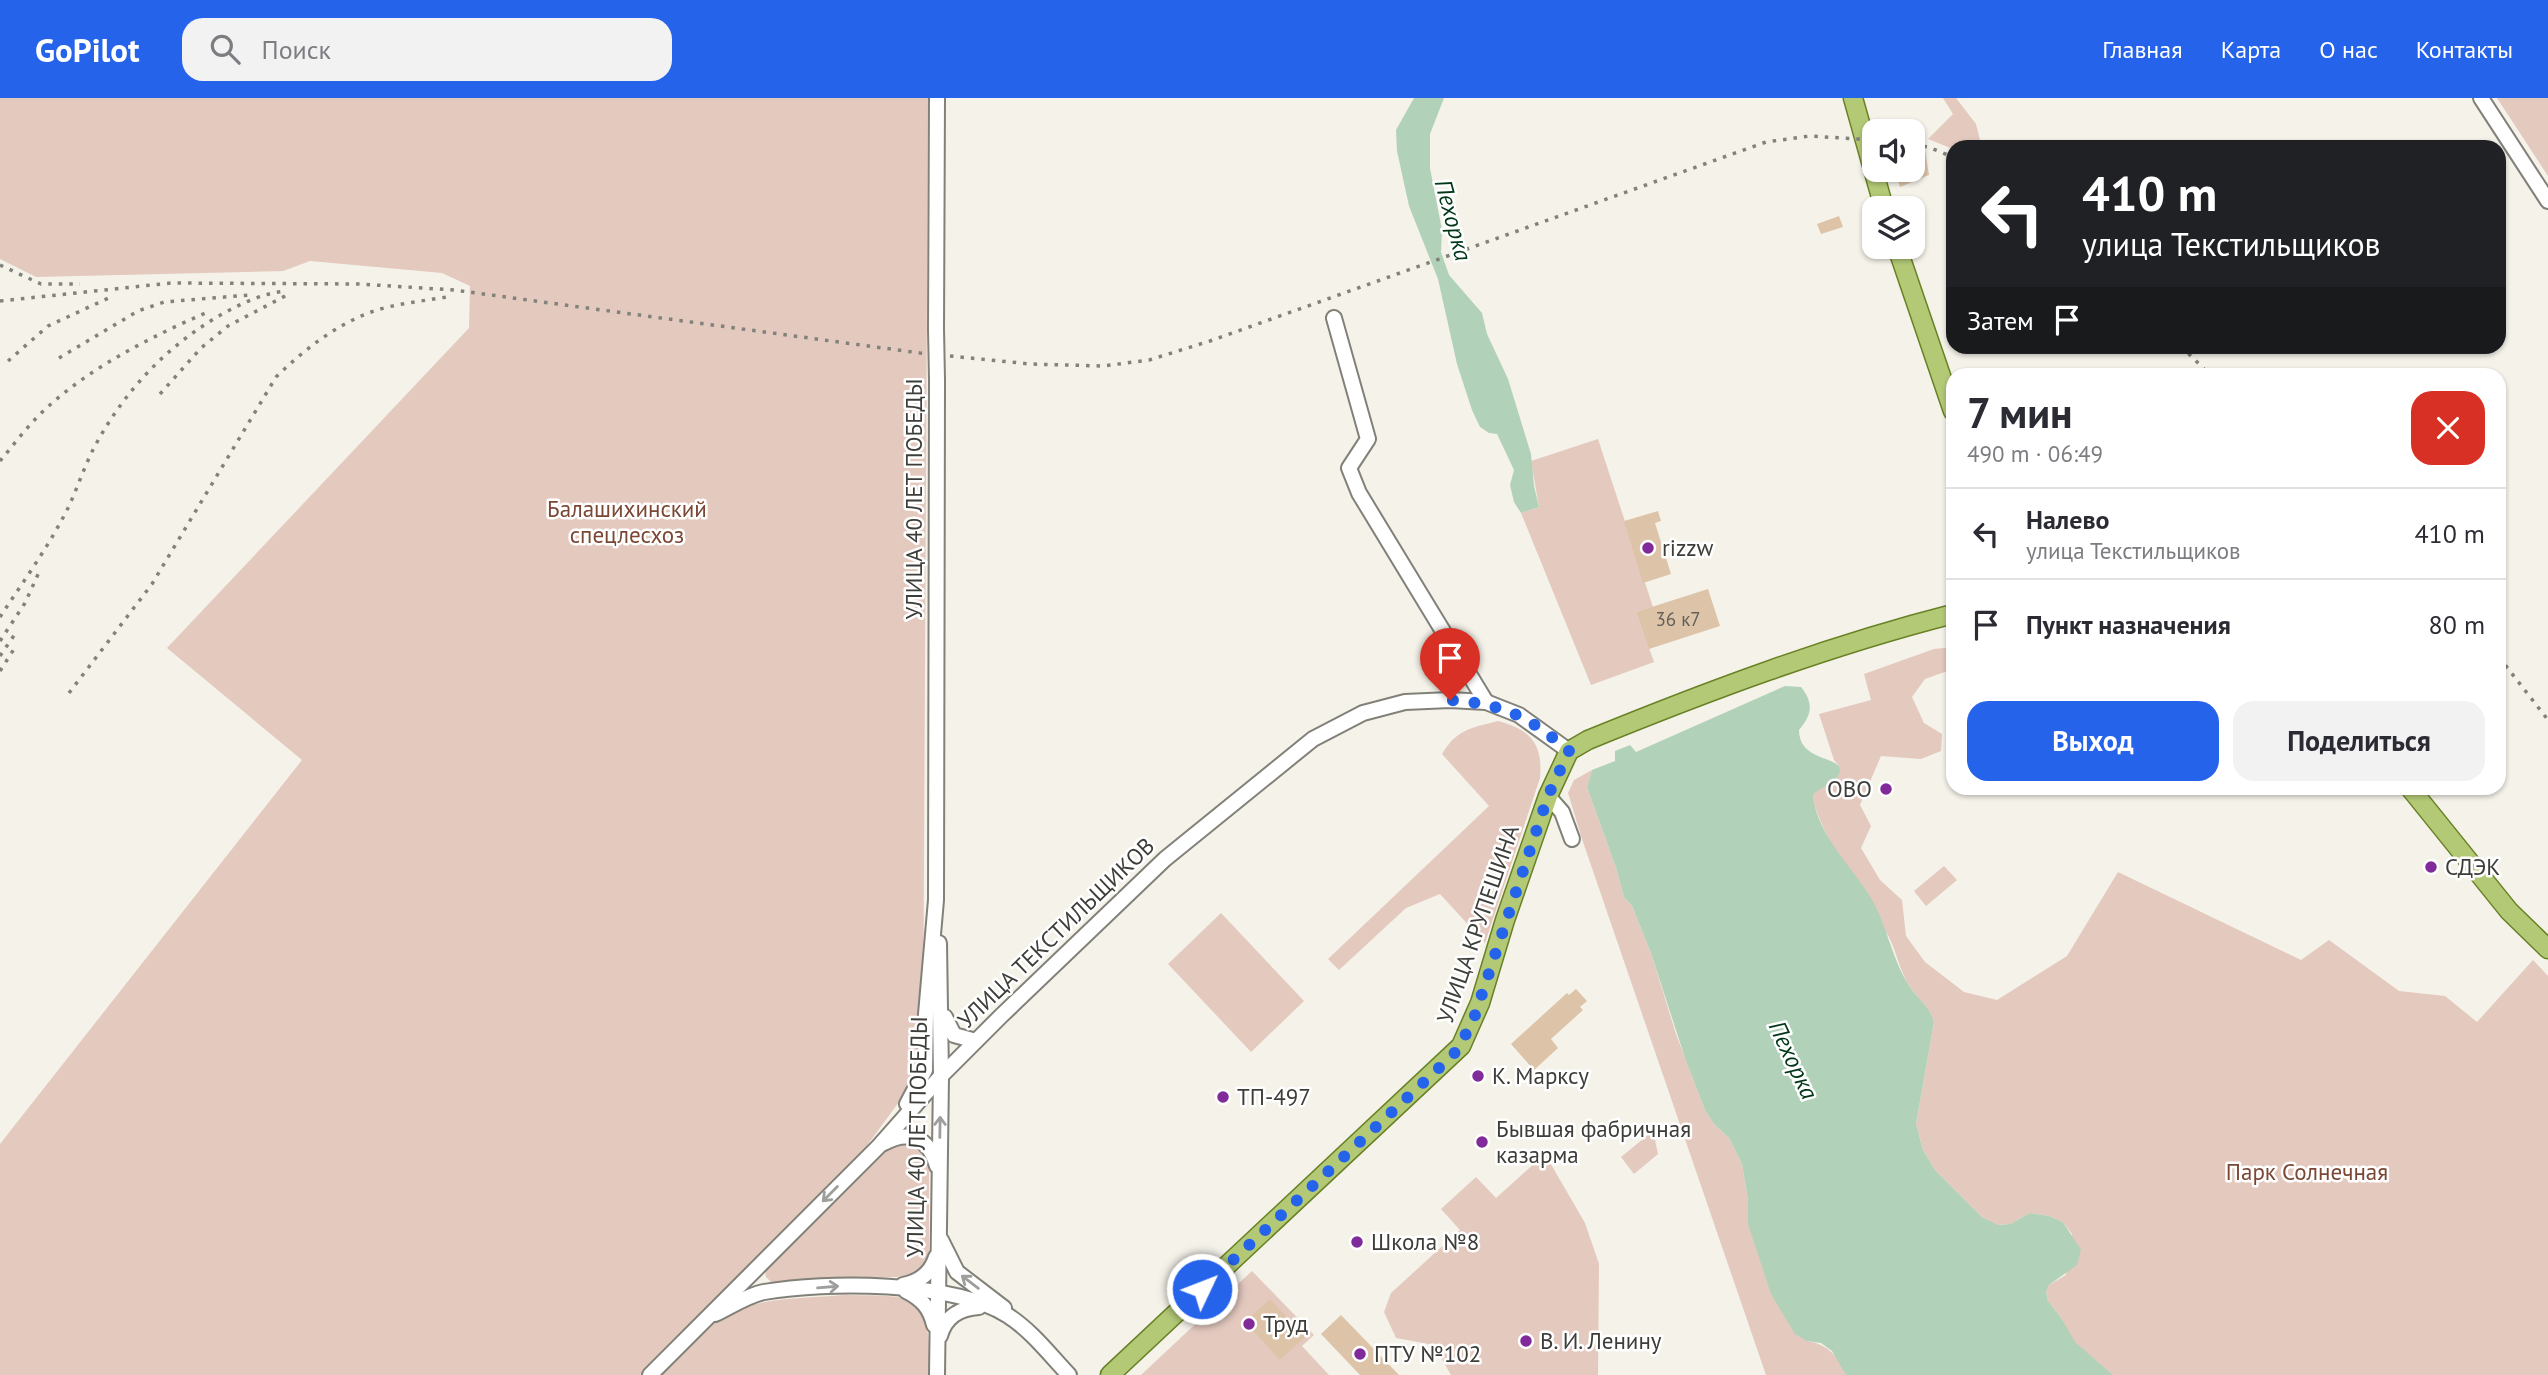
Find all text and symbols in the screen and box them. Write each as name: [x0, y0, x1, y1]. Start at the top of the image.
search box: [182, 18, 672, 81]
text: GoPilot: [35, 28, 140, 71]
icon: search: [206, 30, 244, 68]
text: Поиск: [262, 33, 331, 66]
text: Главная: [2102, 34, 2183, 65]
text: Карта: [2221, 34, 2281, 65]
text: О нас: [2319, 34, 2378, 65]
text: Контакты: [2416, 34, 2513, 65]
map controls: [1862, 119, 1925, 259]
button: sound: [1862, 119, 1925, 182]
text: 410 m: [2082, 161, 2217, 225]
icon: left: [1967, 168, 2058, 259]
water label: Пехорка: [1428, 176, 1479, 264]
button: layers: [1862, 196, 1925, 259]
text: улица Текстильщиков: [2082, 223, 2381, 265]
icon: arrive: [2048, 301, 2086, 339]
text: Затем: [1967, 304, 2034, 337]
street label: УЛИЦА 40 ЛЕТ ПОБЕДЫ: [899, 378, 928, 620]
text: 7 мин: [1967, 385, 2073, 440]
button: close: [2411, 391, 2485, 465]
text: 490 m · 06:49: [1967, 439, 2103, 468]
park label: Балашихинский спецлесхоз: [547, 494, 707, 549]
text: Налево: [2026, 503, 2110, 536]
icon: left: [1967, 515, 2005, 553]
text: 410 m: [2414, 517, 2485, 550]
place label: rizzw: [1662, 533, 1714, 562]
text: улица Текстильщиков: [2026, 536, 2241, 565]
marker: rizzw: [1640, 540, 1656, 556]
icon: arrive: [1967, 606, 2005, 644]
house number: 36 к7: [1655, 607, 1701, 631]
text: Пункт назначения: [2026, 608, 2231, 641]
text: 80 m: [2429, 608, 2485, 641]
pin: [1420, 628, 1480, 700]
icon: arrive: [1431, 639, 1469, 677]
button: Выход: [1967, 701, 2219, 781]
button: Поделиться: [2233, 701, 2485, 781]
place label: ОВО: [1827, 774, 1872, 803]
marker: ОВО: [1878, 781, 1894, 797]
street label: УЛИЦА КРУПЕШИНА: [1430, 820, 1525, 1027]
street label: УЛИЦА ТЕКСТИЛЬЩИКОВ: [951, 831, 1160, 1034]
place label: СДЭК: [2445, 852, 2500, 881]
marker: СДЭК: [2423, 859, 2439, 875]
street label: УЛИЦА 40 ЛЕТ ПОБЕДЫ: [900, 1016, 933, 1258]
water label: Пехорка: [1762, 1016, 1825, 1104]
place label: К. Марксу: [1492, 1061, 1589, 1090]
marker: К. Марксу: [1470, 1068, 1486, 1084]
place label: ТП-497: [1237, 1082, 1311, 1111]
marker: ТП-497: [1215, 1089, 1231, 1105]
place label: Бывшая фабричная казарма: [1496, 1114, 1691, 1169]
one-way arrow: [934, 1115, 947, 1138]
marker: Бывшая фабричная казарма: [1474, 1134, 1490, 1150]
park label: Парк Солнечная: [2226, 1157, 2388, 1186]
one-way arrow: [822, 1186, 839, 1203]
place label: Школа №8: [1371, 1227, 1479, 1256]
marker: Школа №8: [1349, 1234, 1365, 1250]
position arrow: [1165, 1252, 1239, 1326]
one-way arrow: [961, 1275, 979, 1290]
one-way arrow: [816, 1280, 839, 1293]
place label: Труд: [1263, 1309, 1308, 1338]
marker: Труд: [1241, 1316, 1257, 1332]
place label: В. И. Ленину: [1540, 1326, 1662, 1355]
marker: В. И. Ленину: [1518, 1333, 1534, 1349]
place label: ПТУ №102: [1374, 1339, 1481, 1368]
marker: ПТУ №102: [1352, 1346, 1368, 1362]

